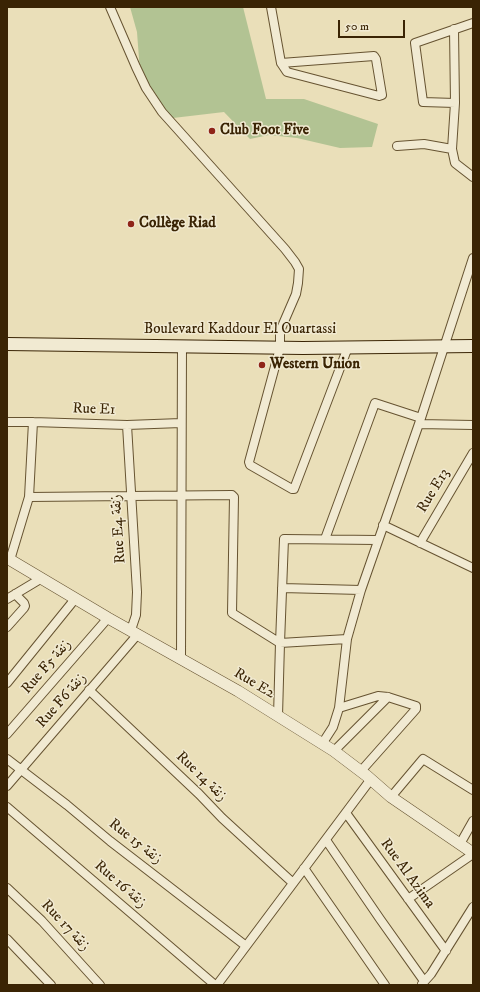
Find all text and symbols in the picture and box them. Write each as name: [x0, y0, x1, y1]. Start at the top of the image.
scale bar: [340, 12, 407, 38]
text: 50 m: [345, 19, 369, 34]
place label: Club Foot Five: [220, 122, 309, 140]
marker: Club Foot Five: [207, 126, 217, 136]
place label: Collège Riad: [139, 215, 216, 233]
marker: Collège Riad: [126, 219, 136, 229]
street label: Boulevard Kaddour El Ouartassi: [144, 321, 336, 339]
place label: Western Union: [270, 356, 360, 374]
marker: Western Union: [257, 360, 267, 370]
street label: Rue E1: [72, 400, 116, 420]
street label: Rue E13: [414, 466, 454, 516]
street label: Rue E4 زنقة: [108, 494, 130, 564]
street label: Rue F5 زنقة: [18, 636, 76, 698]
street label: Rue E2: [230, 665, 278, 703]
street label: Rue F6 زنقة: [33, 670, 91, 732]
street label: Rue 14 زنقة: [172, 748, 230, 806]
street label: Rue 15 زنقة: [105, 816, 165, 868]
street label: Rue Al Azima: [376, 836, 438, 912]
street label: Rue 16 زنقة: [90, 857, 150, 913]
street label: Rue 17 زنقة: [37, 897, 93, 955]

